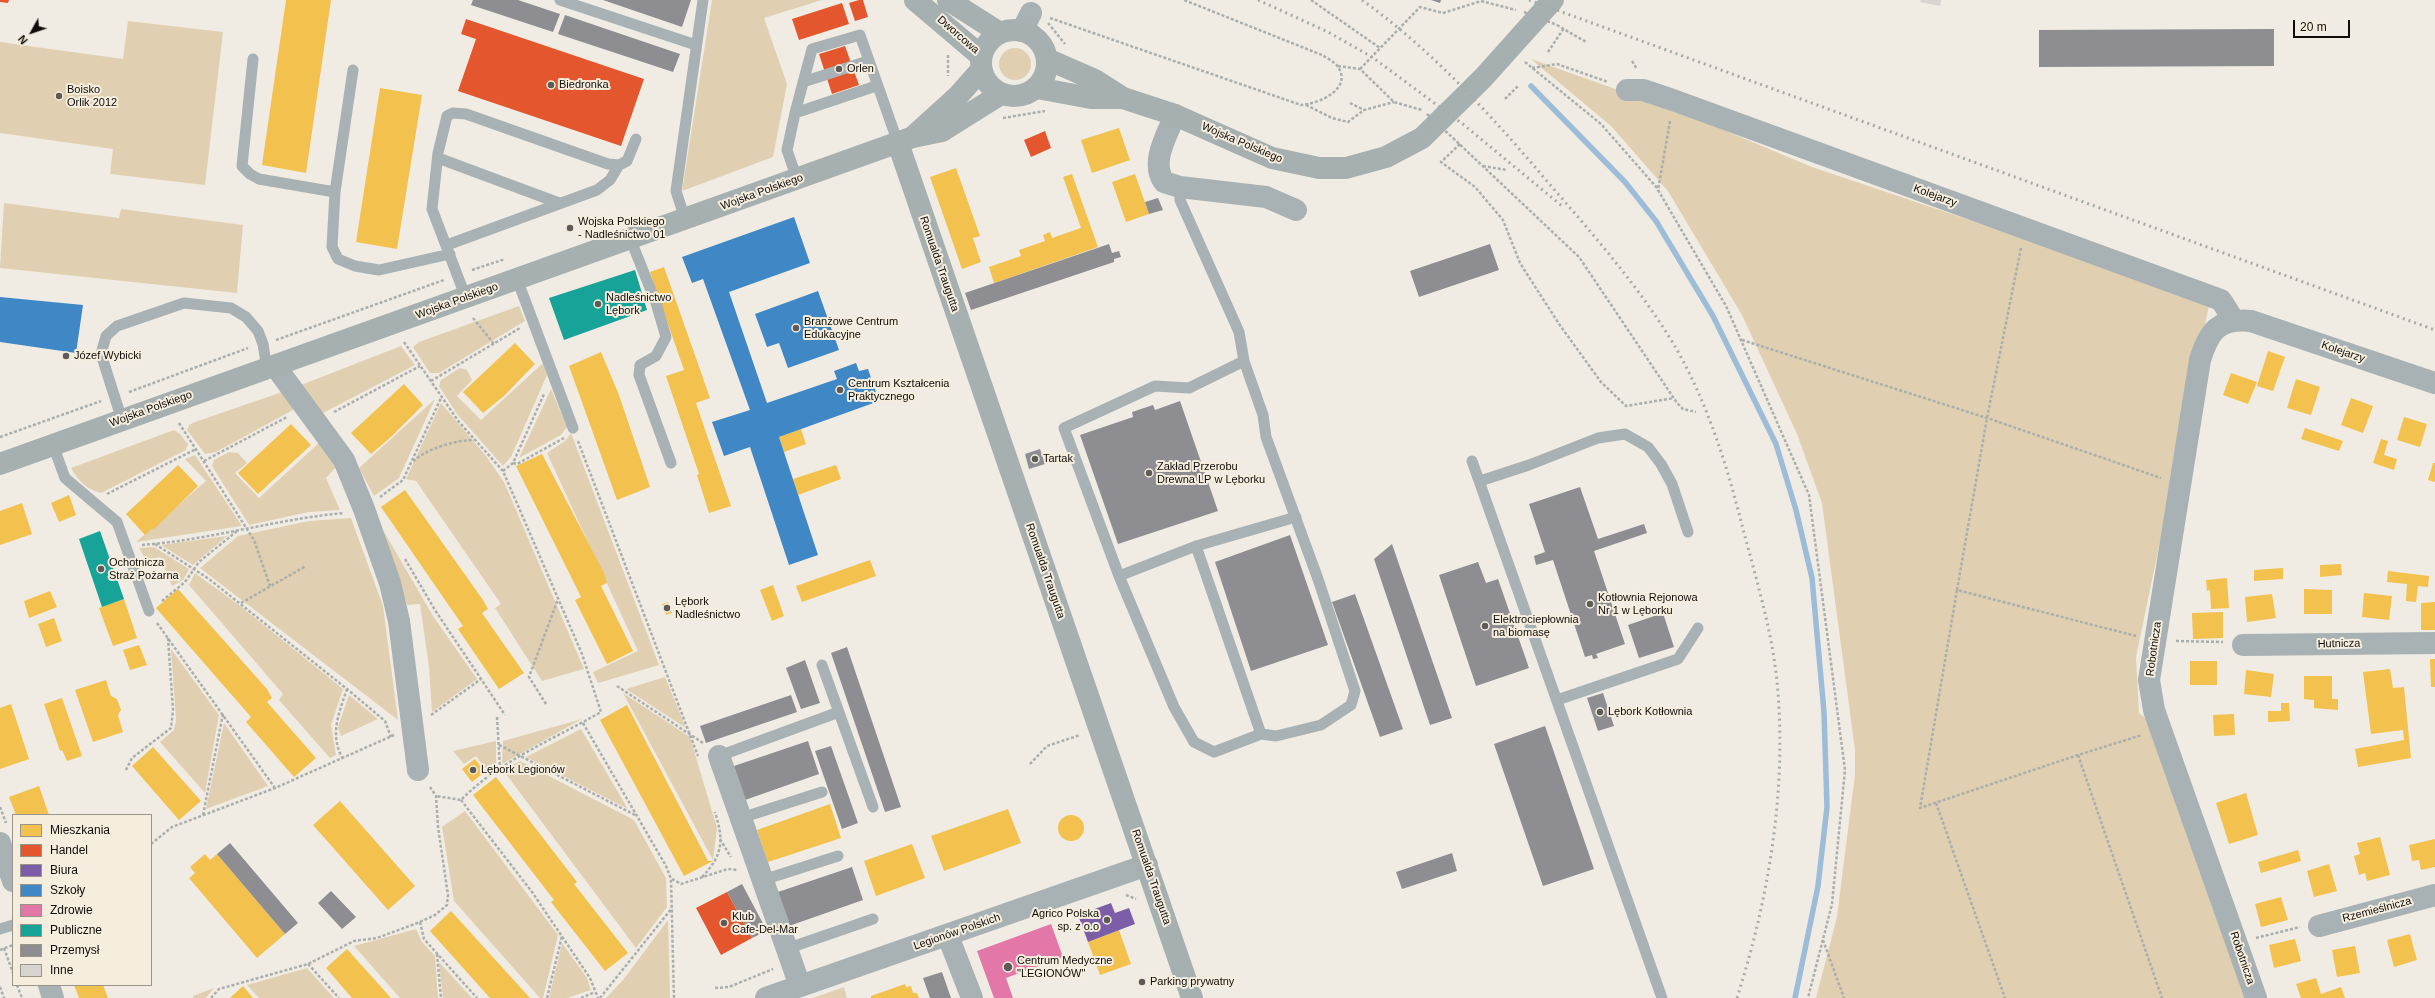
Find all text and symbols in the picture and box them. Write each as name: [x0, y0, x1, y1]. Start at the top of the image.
north arrow: [12, 12, 52, 52]
scale bar: [2295, 12, 2352, 38]
street label: Dworcowa: [934, 13, 982, 57]
text: 20 m: [2300, 20, 2327, 34]
text: N: [16, 33, 30, 47]
place label: Orlen: [847, 62, 874, 76]
marker: Orlen: [834, 64, 844, 74]
place label: Biedronka: [559, 78, 609, 92]
marker: Biedronka: [546, 80, 556, 90]
place label: Boisko Orlik 2012: [67, 83, 117, 109]
marker: Boisko Orlik 2012: [54, 91, 64, 101]
street label: Wojska Polskiego: [1200, 120, 1284, 166]
street label: Wojska Polskiego: [719, 171, 805, 213]
street label: Kolejarzy: [1911, 182, 1959, 210]
place label: Wojska Polskiego - Nadleśnictwo 01: [578, 215, 665, 241]
street label: Romualda Traugutta: [917, 215, 961, 313]
marker: Wojska Polskiego - Nadleśnictwo 01: [565, 223, 575, 233]
street label: Wojska Polskiego: [414, 280, 500, 322]
place label: Nadleśnictwo Lębork: [606, 291, 671, 317]
marker: Nadleśnictwo Lębork: [593, 299, 603, 309]
place label: Branżowe Centrum Edukacyjne: [804, 315, 898, 341]
marker: Branżowe Centrum Edukacyjne: [791, 323, 801, 333]
street label: Kolejarzy: [2319, 338, 2367, 366]
place label: Józef Wybicki: [74, 349, 141, 363]
marker: Józef Wybicki: [61, 351, 71, 361]
place label: Centrum Kształcenia Praktycznego: [848, 377, 949, 403]
marker: Centrum Kształcenia Praktycznego: [835, 385, 845, 395]
street label: Wojska Polskiego: [108, 388, 194, 430]
place label: Tartak: [1043, 452, 1073, 466]
marker: Tartak: [1030, 454, 1040, 464]
place label: Zakład Przerobu Drewna LP w Lęborku: [1157, 460, 1265, 486]
marker: Zakład Przerobu Drewna LP w Lęborku: [1144, 468, 1154, 478]
street label: Romualda Traugutta: [1023, 522, 1067, 620]
place label: Ochotnicza Straż Pożarna: [109, 556, 179, 582]
marker: Ochotnicza Straż Pożarna: [96, 564, 106, 574]
place label: Kotłownia Rejonowa Nr 1 w Lęborku: [1598, 591, 1698, 617]
place label: Lębork Nadleśnictwo: [675, 595, 740, 621]
marker: Kotłownia Rejonowa Nr 1 w Lęborku: [1585, 599, 1595, 609]
marker: Lębork Nadleśnictwo: [662, 603, 672, 613]
place label: Elektrociepłownia na biomasę: [1493, 613, 1579, 639]
marker: Elektrociepłownia na biomasę: [1480, 621, 1490, 631]
street label: Robotnicza: [2144, 621, 2164, 677]
street label: Hutnicza: [2317, 637, 2361, 651]
place label: Lębork Kotłownia: [1608, 705, 1692, 719]
marker: Lębork Kotłownia: [1595, 707, 1605, 717]
place label: Lębork Legionów: [481, 763, 565, 777]
marker: Lębork Legionów: [468, 765, 478, 775]
legend: [12, 814, 152, 986]
text: Mieszkania: [50, 823, 110, 837]
street label: Romualda Traugutta: [1129, 828, 1173, 926]
text: Handel: [50, 843, 88, 857]
text: Biura: [50, 863, 78, 877]
text: Szkoły: [50, 883, 85, 897]
street label: Rzemieślnicza: [2341, 894, 2413, 926]
text: Zdrowie: [50, 903, 93, 917]
place label: Agrico Polska sp. z o.o: [1032, 907, 1099, 933]
place label: Klub Cafe-Del-Mar: [732, 910, 798, 936]
street label: Legionów Polskich: [912, 911, 1002, 953]
marker: Agrico Polska sp. z o.o: [1102, 915, 1112, 925]
marker: Klub Cafe-Del-Mar: [719, 918, 729, 928]
text: Publiczne: [50, 923, 102, 937]
street label: Robotnicza: [2227, 930, 2257, 986]
text: Przemysł: [50, 943, 99, 957]
place label: Centrum Medyczne "LEGIONÓW": [1017, 954, 1112, 980]
marker: Centrum Medyczne "LEGIONÓW": [1002, 961, 1014, 973]
text: Inne: [50, 963, 73, 977]
place label: Parking prywatny: [1150, 975, 1234, 989]
marker: Parking prywatny: [1137, 977, 1147, 987]

